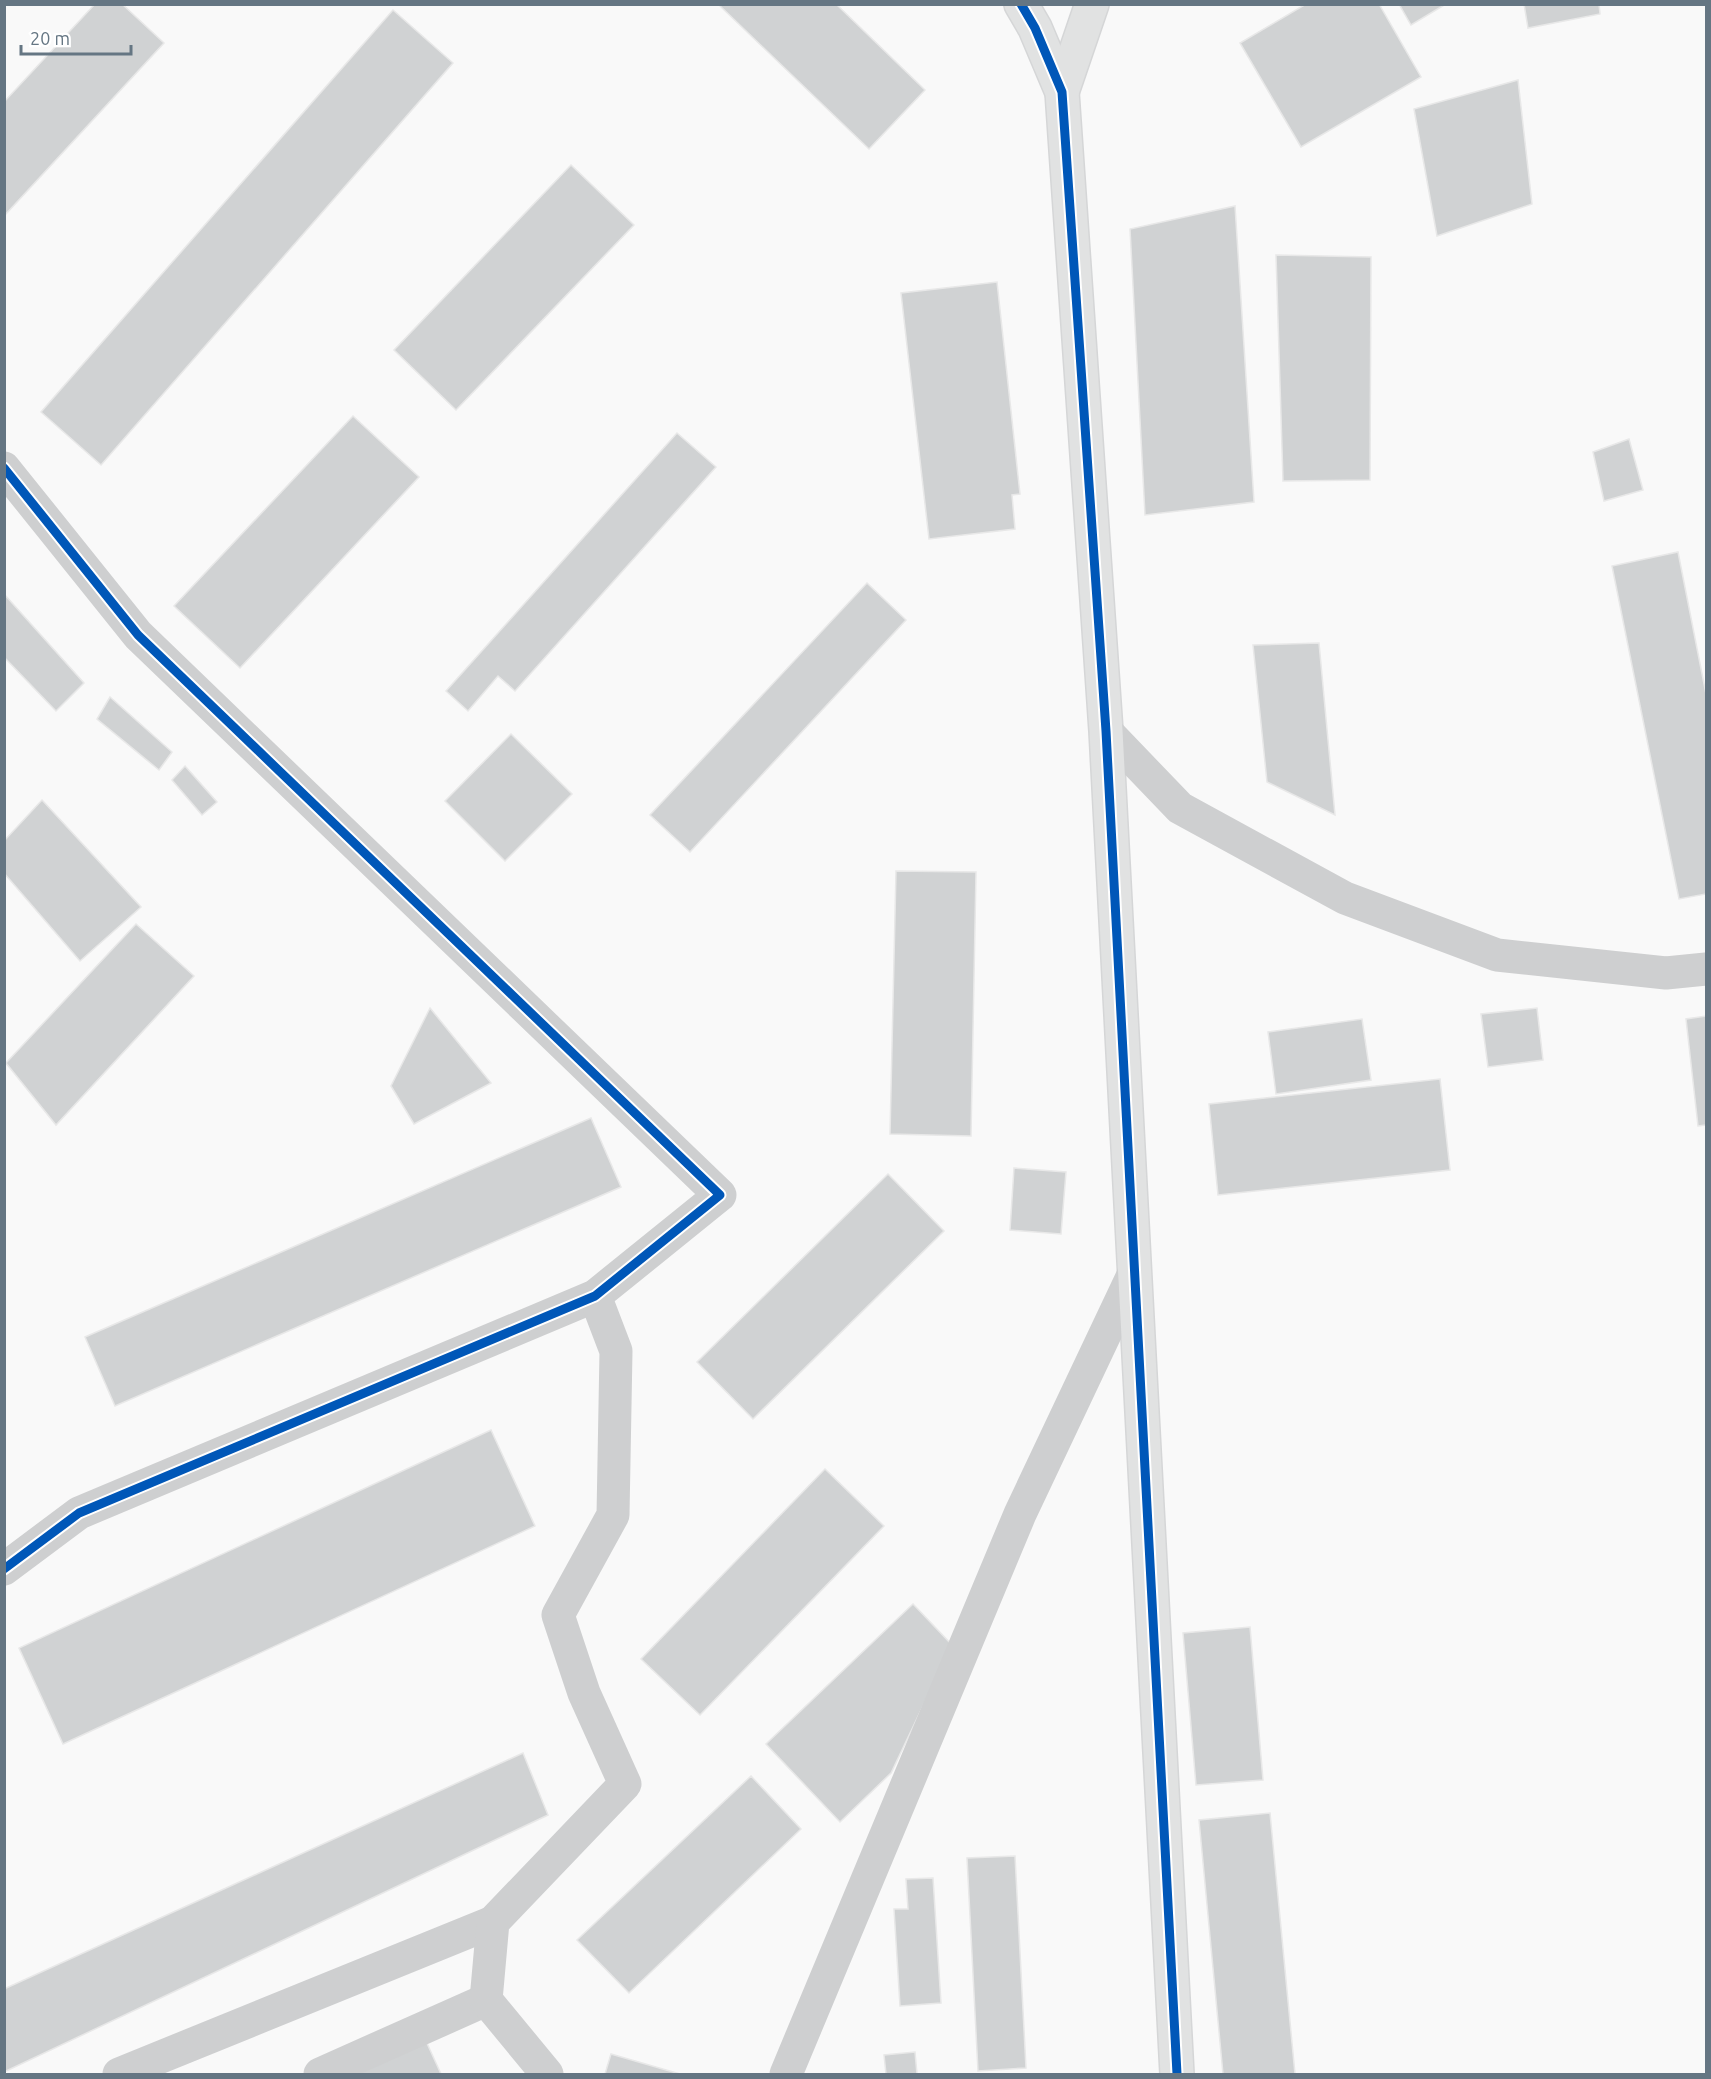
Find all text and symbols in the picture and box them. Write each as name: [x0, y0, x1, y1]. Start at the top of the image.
scale bar: [21, 18, 130, 56]
text: 20 m: [30, 28, 70, 48]

